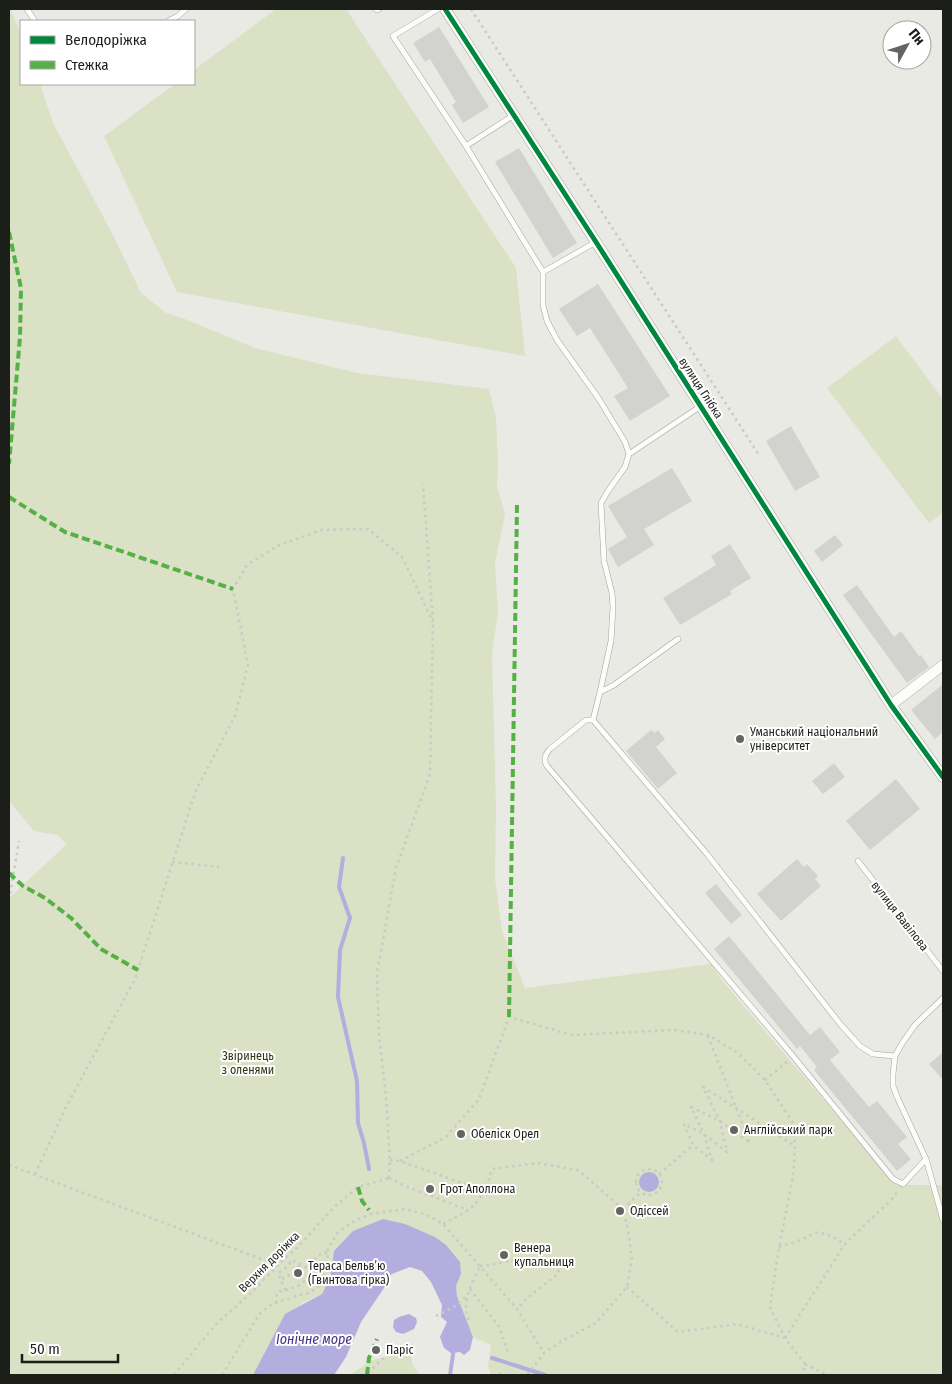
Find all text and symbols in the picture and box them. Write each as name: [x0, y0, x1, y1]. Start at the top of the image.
legend: [20, 20, 195, 85]
north arrow: [882, 20, 932, 70]
text: Пн: [905, 25, 928, 49]
text: Велодоріжка: [65, 31, 147, 49]
text: Стежка: [65, 56, 109, 74]
street label: вулиця Глібка: [676, 355, 726, 421]
place label: Уманський національний університет: [749, 725, 878, 753]
marker: Уманський національний університет: [734, 733, 746, 745]
street label: вулиця Вавілова: [868, 878, 932, 954]
park label: Звіринець з оленями: [222, 1049, 274, 1077]
place label: Англійський парк: [744, 1123, 833, 1137]
marker: Англійський парк: [728, 1124, 740, 1136]
place label: Обеліск Орел: [471, 1127, 539, 1141]
marker: Обеліск Орел: [455, 1128, 467, 1140]
place label: Грот Аполлона: [440, 1182, 516, 1196]
marker: Грот Аполлона: [424, 1183, 436, 1195]
place label: Одіссей: [630, 1204, 669, 1218]
marker: Одіссей: [614, 1205, 626, 1217]
street label: Верхня доріжка: [236, 1229, 302, 1295]
place label: Венера купальниця: [514, 1241, 574, 1269]
marker: Венера купальниця: [498, 1249, 510, 1261]
place label: Тераса Бельв’ю (Гвинтова гірка): [308, 1259, 390, 1287]
marker: Тераса Бельв’ю (Гвинтова гірка): [292, 1267, 304, 1279]
water label: Іонічне море: [276, 1331, 352, 1348]
scale bar: [22, 1332, 119, 1364]
text: 50 m: [30, 1340, 60, 1358]
place label: Паріс: [386, 1343, 414, 1357]
marker: Паріс: [370, 1344, 382, 1356]

